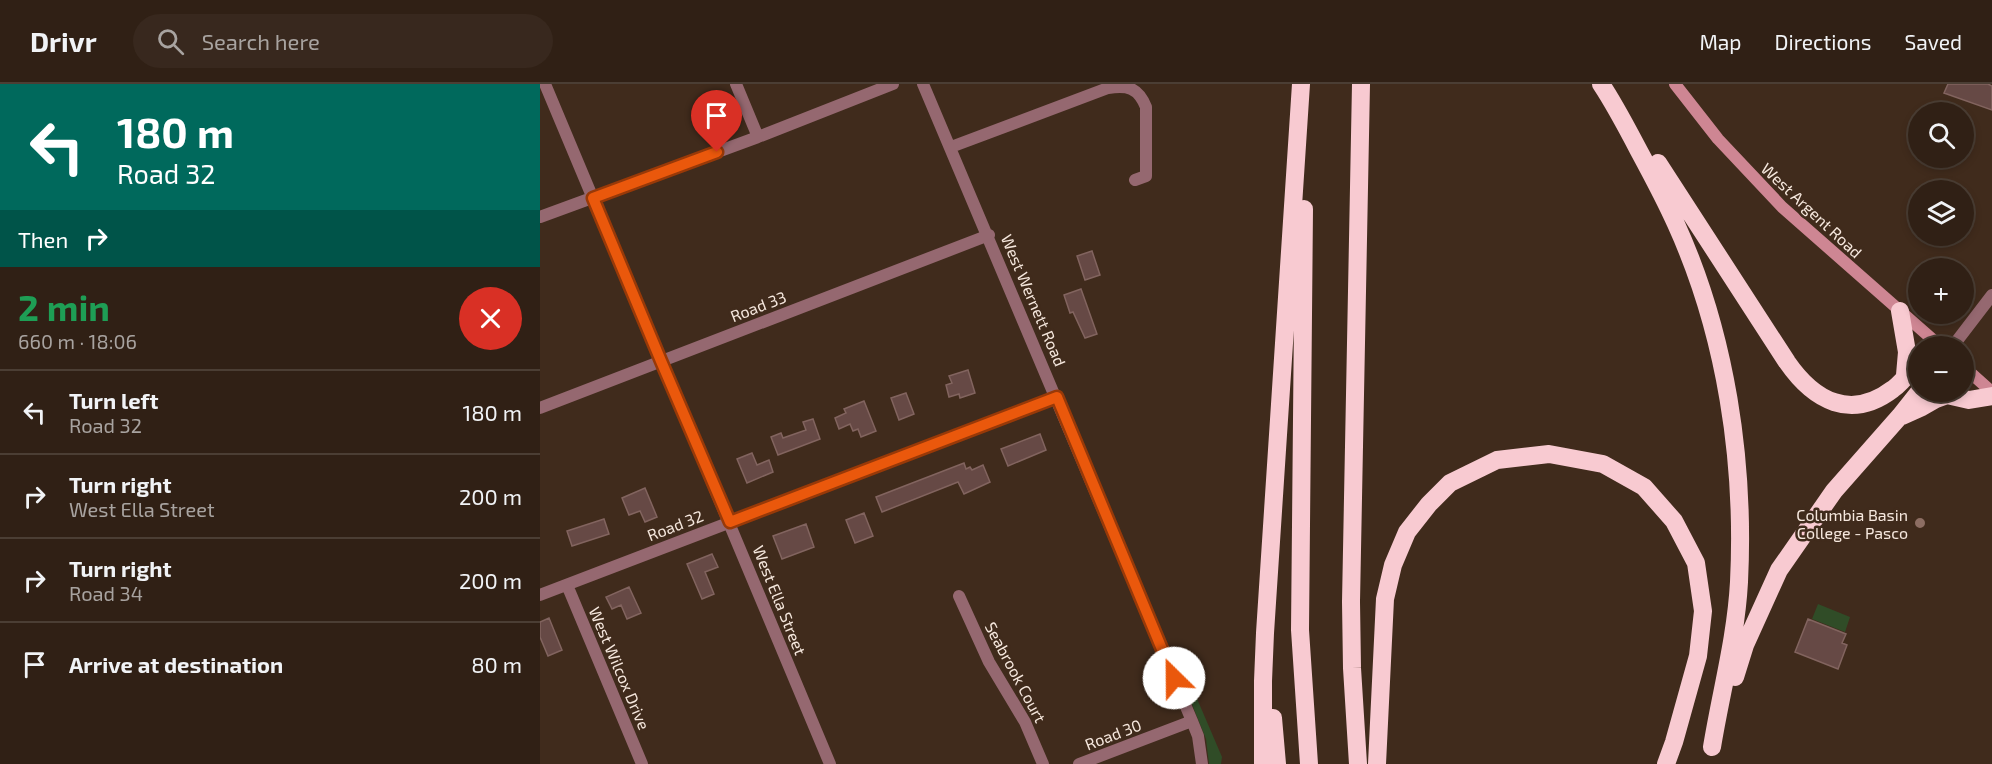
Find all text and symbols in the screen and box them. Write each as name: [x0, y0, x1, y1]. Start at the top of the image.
search box: [133, 14, 553, 68]
text: Drivr: [30, 24, 97, 58]
icon: search: [154, 25, 187, 58]
text: Search here: [202, 28, 320, 54]
text: Map: [1699, 29, 1742, 54]
text: Directions: [1775, 29, 1871, 54]
text: Saved: [1904, 29, 1962, 54]
pin: [691, 90, 742, 152]
icon: arrive: [700, 99, 733, 132]
map controls: [1908, 102, 1974, 402]
button: search: [1908, 102, 1974, 168]
text: 180 m: [117, 106, 234, 156]
icon: left: [18, 108, 96, 186]
text: Road 32: [117, 157, 215, 189]
street label: West Argent Road: [1758, 159, 1866, 261]
button: layers: [1908, 180, 1974, 246]
icon: right: [80, 222, 113, 255]
text: Then: [18, 226, 68, 252]
street label: West Wernett Road: [998, 231, 1070, 369]
button: +: [1908, 258, 1974, 324]
text: 2 min: [18, 285, 110, 328]
button: close: [459, 287, 522, 350]
street label: Road 33: [727, 287, 789, 325]
text: 660 m · 18:06: [18, 329, 137, 353]
button: −: [1908, 336, 1974, 402]
text: Turn left: [69, 387, 158, 413]
icon: left: [18, 396, 51, 429]
text: 180 m: [462, 399, 522, 425]
text: Road 32: [69, 413, 142, 437]
text: Turn right: [69, 471, 171, 497]
icon: right: [18, 480, 51, 513]
text: 200 m: [459, 483, 522, 509]
text: West Ella Street: [69, 497, 215, 521]
place label: Columbia Basin College - Pasco: [1796, 505, 1908, 542]
street label: Road 32: [644, 506, 706, 544]
marker: Columbia Basin College - Pasco: [1913, 516, 1927, 530]
street label: West Ella Street: [749, 542, 811, 658]
text: Turn right: [69, 555, 171, 581]
icon: right: [18, 564, 51, 597]
text: 200 m: [459, 567, 522, 593]
text: Road 34: [69, 581, 143, 605]
street label: West Wilcox Drive: [586, 604, 654, 732]
street label: Seabrook Court: [981, 618, 1051, 726]
position arrow: [1142, 646, 1206, 710]
icon: arrive: [18, 648, 51, 681]
text: Arrive at destination: [69, 651, 283, 677]
text: 80 m: [471, 651, 522, 677]
street label: Road 30: [1082, 715, 1144, 753]

